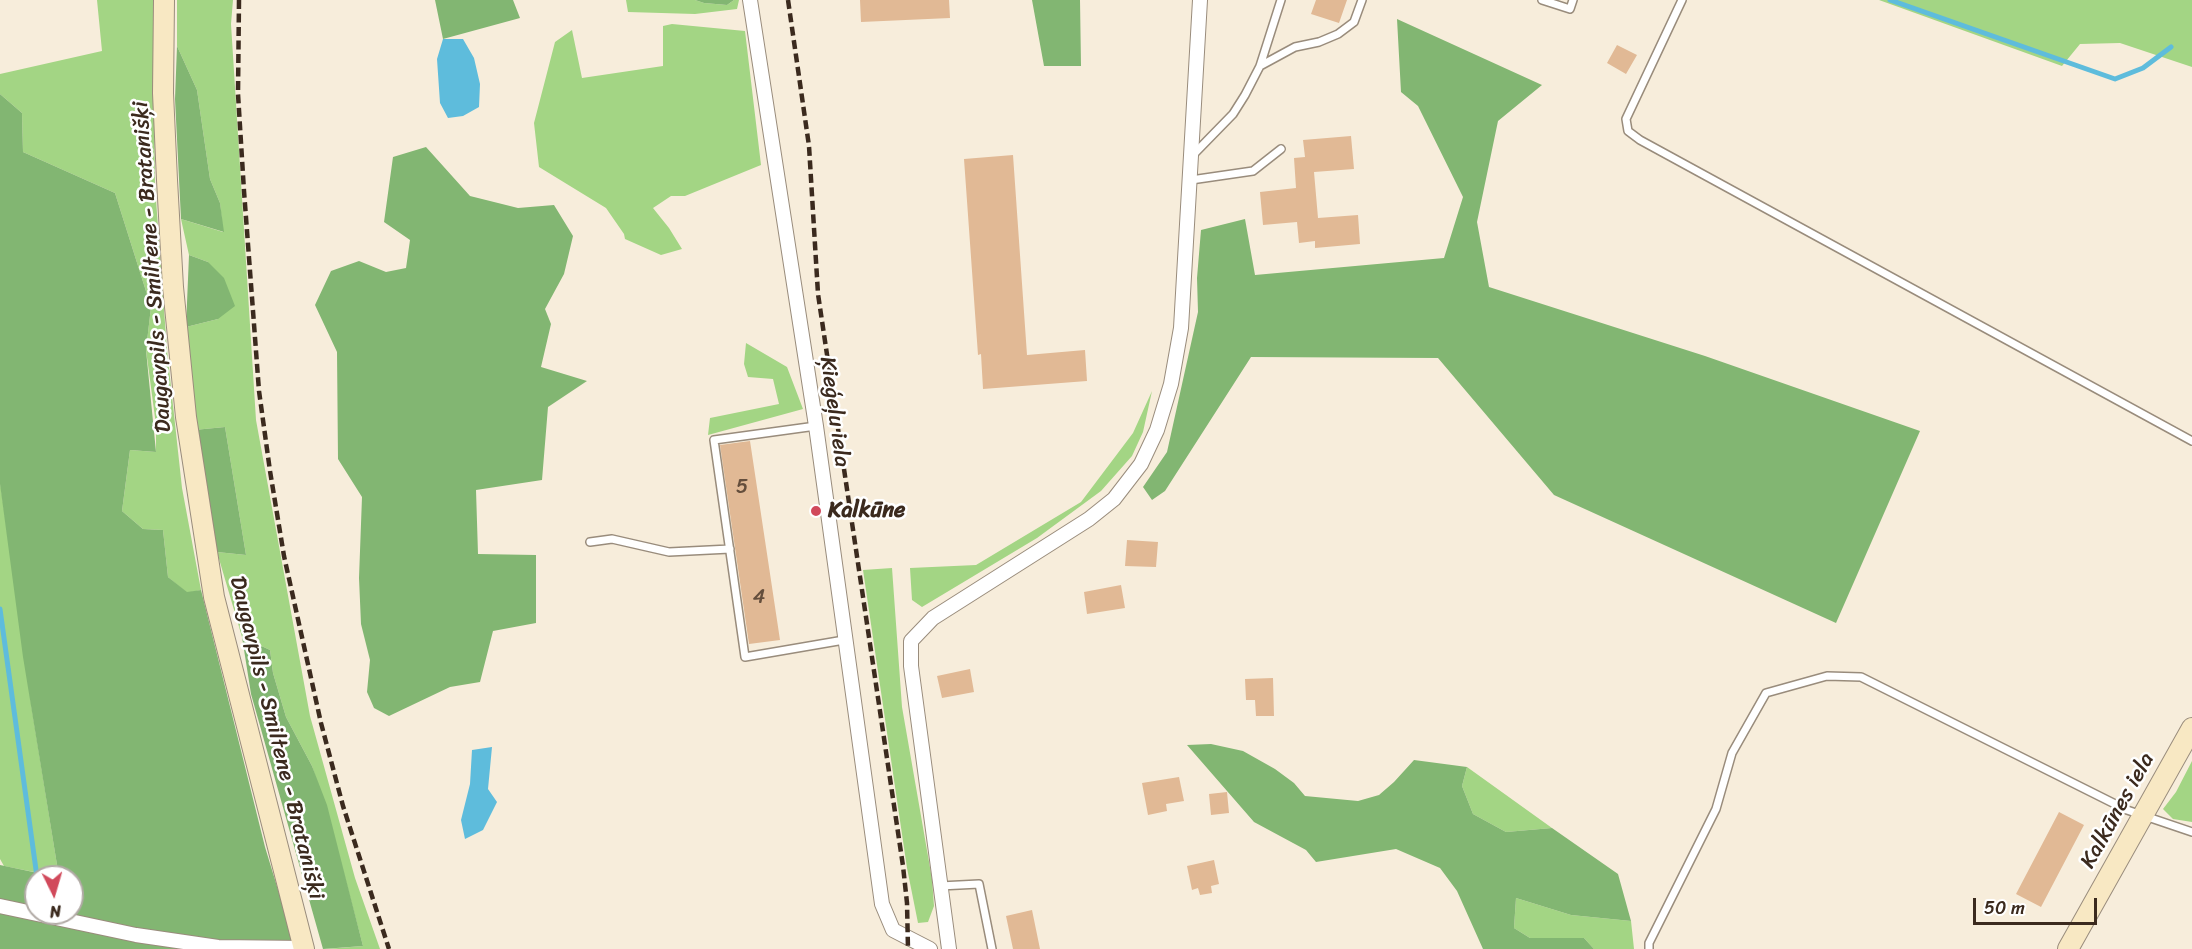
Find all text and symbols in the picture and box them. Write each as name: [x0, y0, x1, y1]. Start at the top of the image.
street label: Daugavpils - Smiltene - Bratanišķi: [128, 101, 178, 433]
street label: Ķieģeļu iela: [813, 355, 855, 469]
house number: 5: [736, 476, 748, 500]
place label: Kalkūne: [828, 498, 905, 524]
marker: Kalkūne: [809, 504, 823, 518]
street label: Daugavpils - Smiltene - Bratanišķi: [223, 574, 329, 902]
house number: 4: [753, 586, 765, 610]
street label: Kalkūnes iela: [2075, 749, 2161, 873]
north arrow: [24, 865, 84, 925]
scale bar: [1976, 886, 2100, 924]
text: 50 m: [1984, 892, 2025, 924]
text: N: [49, 897, 62, 926]

